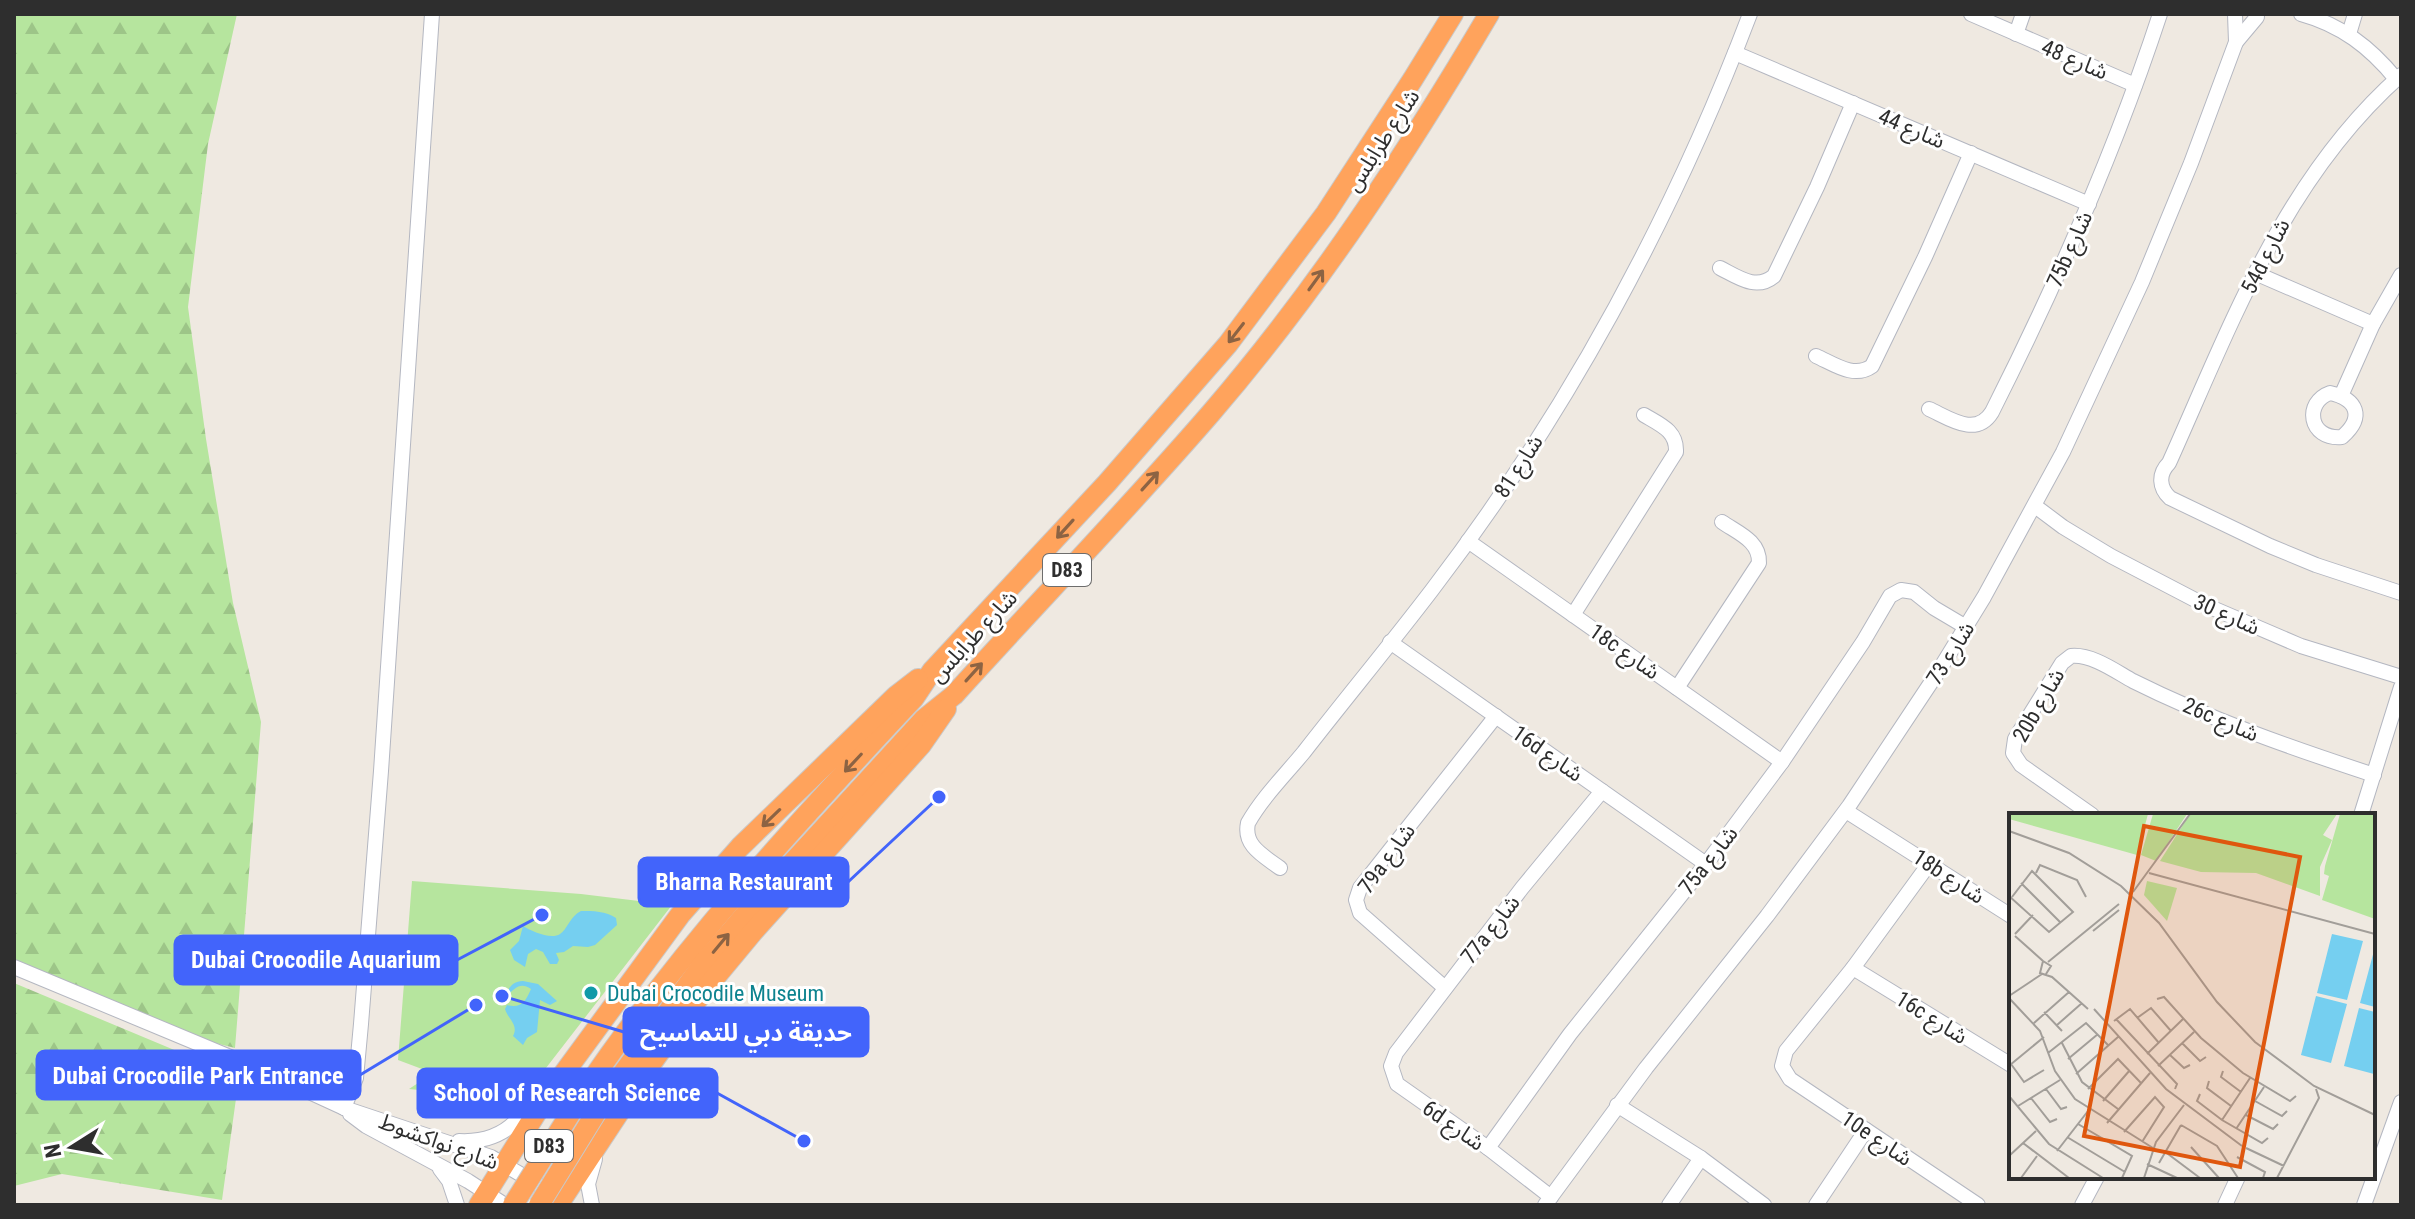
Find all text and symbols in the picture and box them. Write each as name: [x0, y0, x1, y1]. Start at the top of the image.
street label: شارع 48: [2036, 34, 2112, 88]
street label: شارع طرابلس: [1340, 85, 1428, 198]
street label: شارع 44: [1873, 103, 1949, 157]
street label: 75b شارع: [2042, 207, 2101, 293]
street label: 54d شارع: [2236, 215, 2298, 300]
one-way arrow: [1307, 270, 1324, 291]
one-way arrow: [1227, 322, 1245, 343]
street label: شارع 81: [1489, 430, 1551, 504]
one-way arrow: [1141, 471, 1159, 491]
one-way arrow: [1056, 518, 1074, 538]
road number: D83: [1043, 554, 1091, 586]
street label: شارع طرابلس: [924, 585, 1025, 690]
street label: شارع 30: [2188, 589, 2264, 644]
street label: شارع 73: [1921, 617, 1983, 692]
street label: 18c شارع: [1583, 618, 1665, 688]
one-way arrow: [965, 662, 984, 682]
street label: 20b شارع: [2007, 664, 2073, 748]
street label: 26c شارع: [2178, 692, 2262, 750]
street label: 16d شارع: [1505, 720, 1588, 790]
one-way arrow: [844, 753, 863, 773]
one-way arrow: [762, 808, 781, 827]
inset map: [2009, 813, 2375, 1179]
street label: 79a شارع: [1353, 819, 1423, 900]
street label: 75a شارع: [1674, 821, 1746, 902]
street label: 18b شارع: [1906, 844, 1989, 912]
callout: Bharna Restaurant: [639, 858, 848, 906]
text: Bharna Restaurant: [655, 868, 833, 896]
street label: 77a شارع: [1456, 890, 1528, 971]
one-way arrow: [712, 934, 730, 954]
callout: Dubai Crocodile Aquarium: [175, 936, 457, 984]
text: Dubai Crocodile Aquarium: [191, 946, 441, 974]
place label: Dubai Crocodile Museum: [607, 981, 824, 1006]
marker: Dubai Crocodile Museum: [582, 984, 600, 1002]
street label: 16c شارع: [1889, 986, 1972, 1053]
callout: حديقة دبي للتماسيح: [624, 1008, 868, 1056]
text: حديقة دبي للتماسيح: [640, 1019, 852, 1053]
callout: Dubai Crocodile Park Entrance: [37, 1051, 360, 1099]
text: Dubai Crocodile Park Entrance: [52, 1062, 344, 1090]
callout: School of Research Science: [418, 1069, 717, 1117]
text: School of Research Science: [433, 1079, 701, 1107]
street label: 6d شارع: [1416, 1095, 1489, 1159]
street label: 10e شارع: [1834, 1106, 1917, 1174]
north arrow: [32, 1107, 112, 1187]
street label: شارع نواكشوط: [374, 1108, 502, 1178]
road number: D83: [525, 1130, 573, 1162]
text: N: [39, 1142, 66, 1160]

